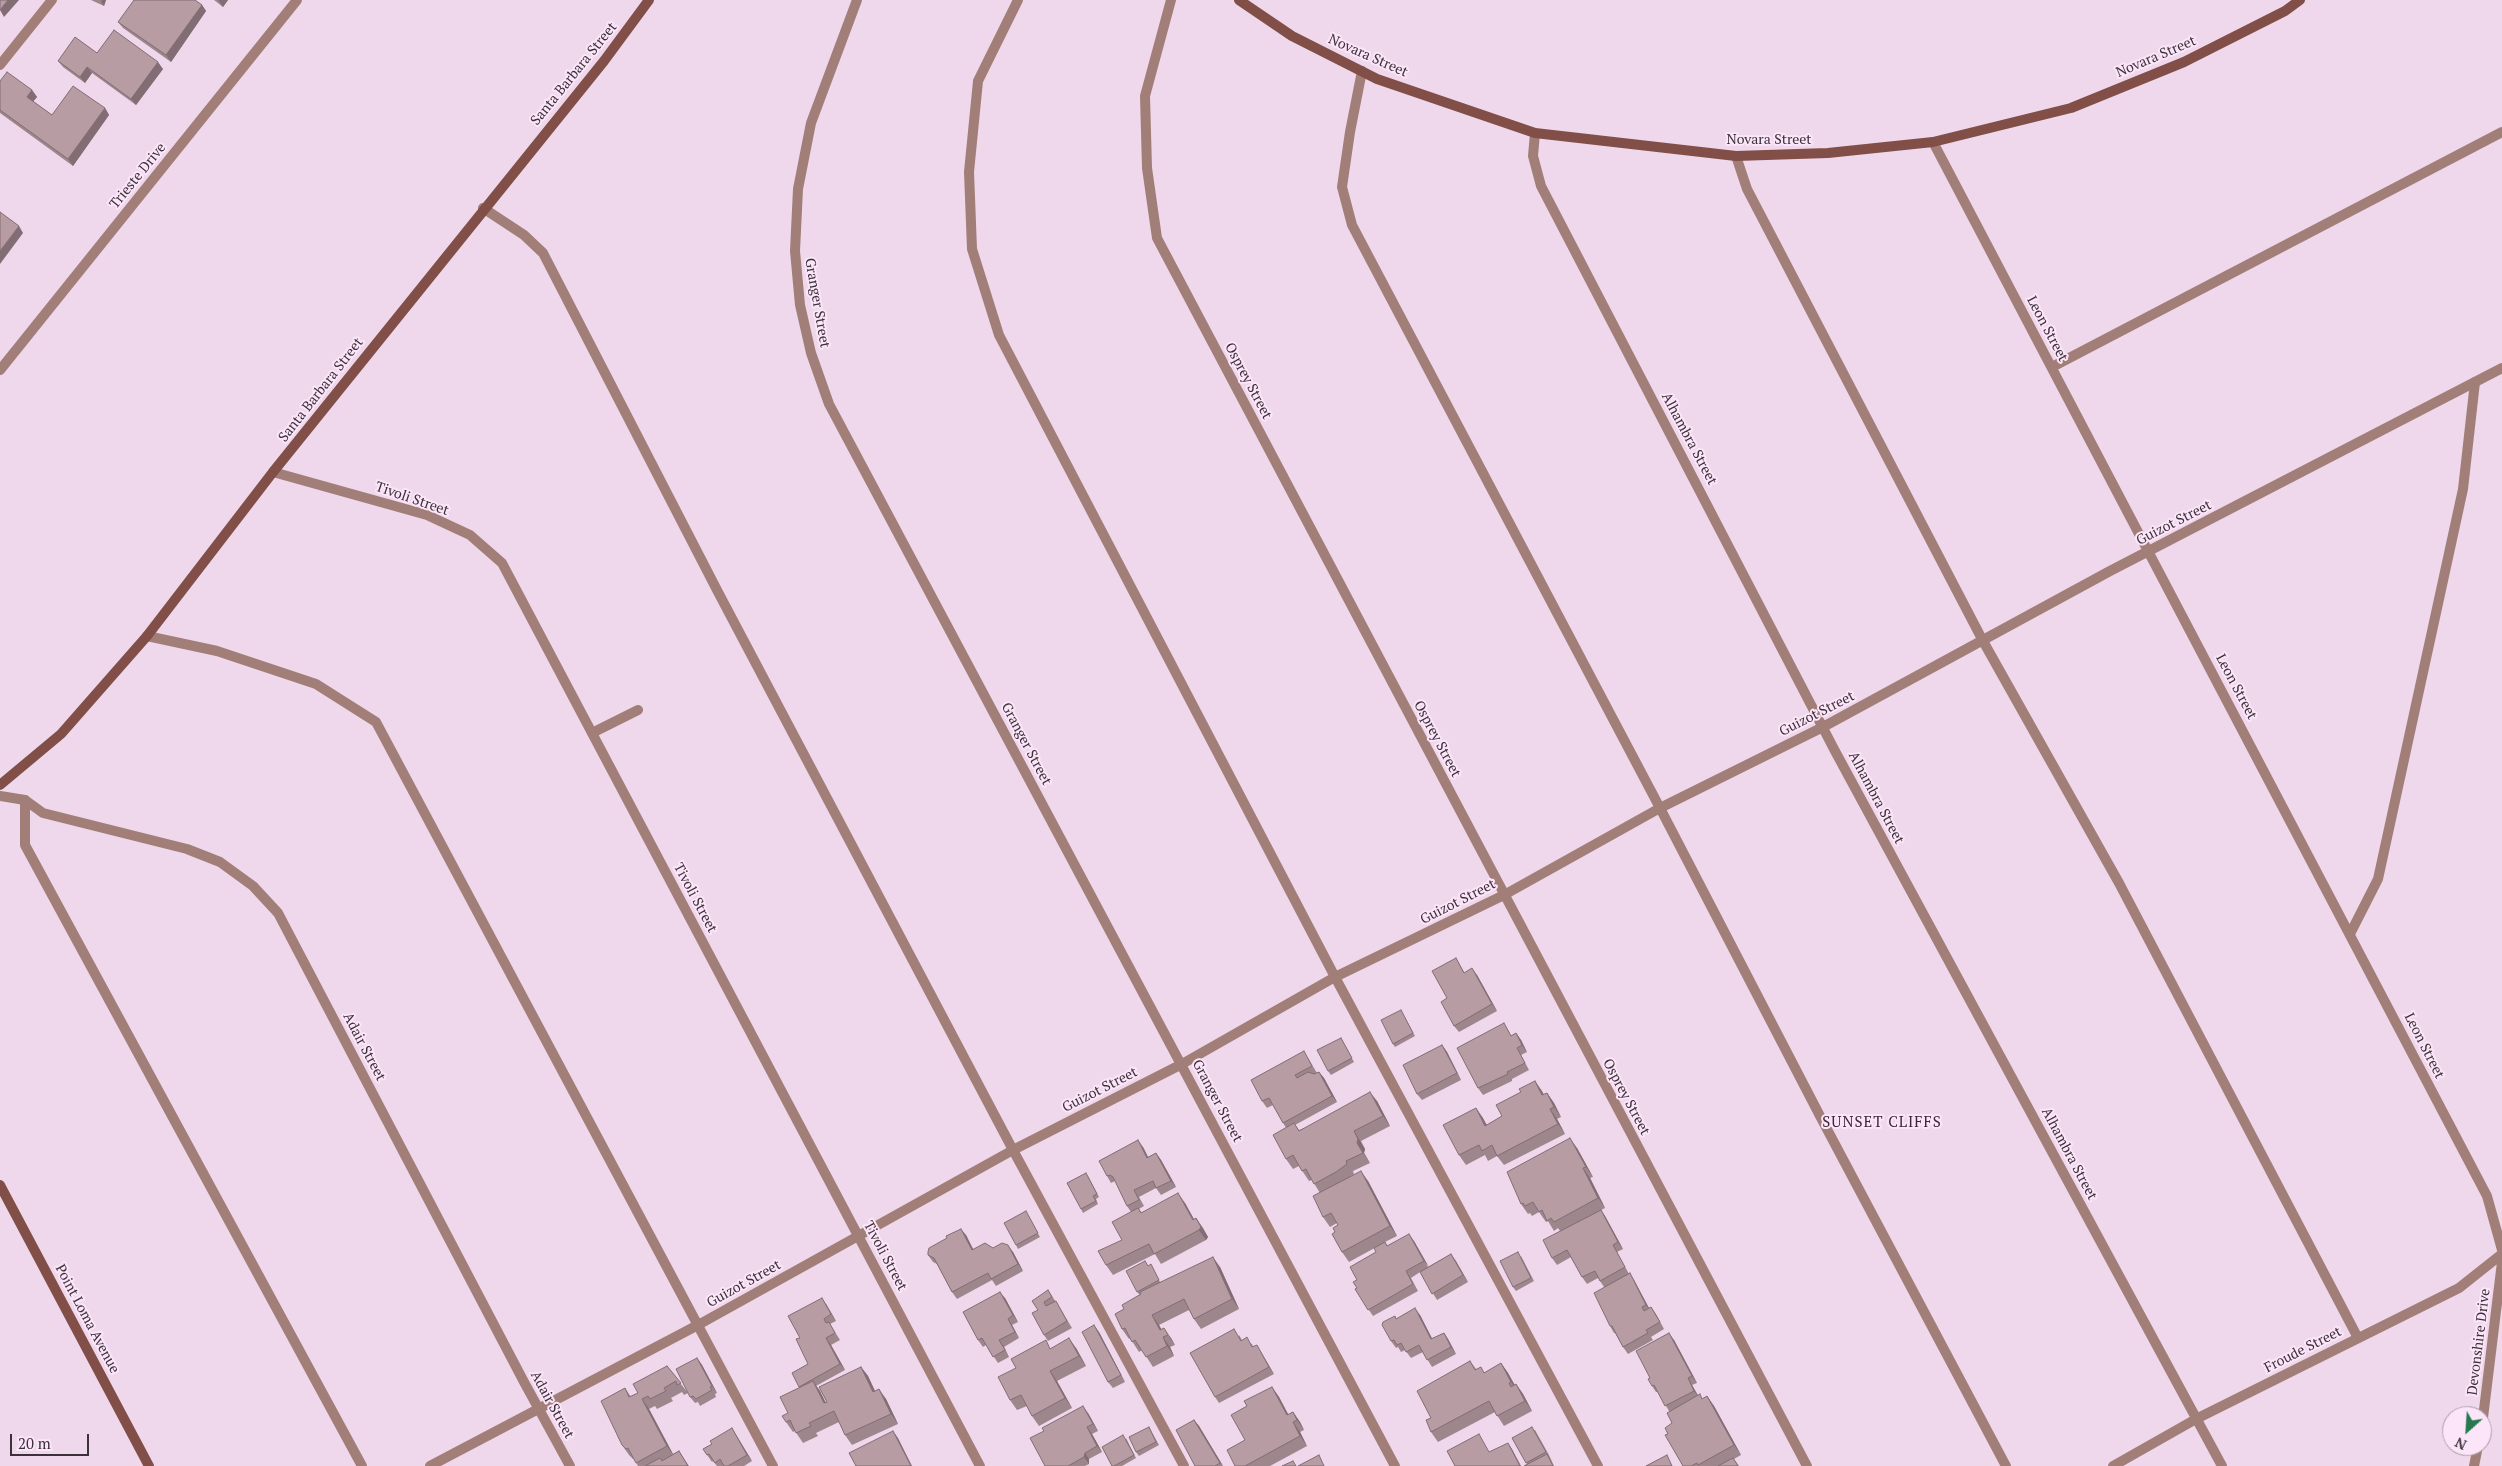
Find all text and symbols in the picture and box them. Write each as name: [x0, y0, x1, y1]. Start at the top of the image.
street label: Santa Barbara Street: [527, 19, 621, 129]
street label: Novara Street: [1326, 31, 1410, 81]
street label: Novara Street: [2114, 33, 2198, 81]
street label: Novara Street: [1726, 132, 1812, 148]
street label: Trieste Drive: [106, 140, 170, 212]
street label: Granger Street: [801, 257, 833, 349]
street label: Leon Street: [2023, 293, 2071, 365]
street label: Santa Barbara Street: [275, 335, 367, 445]
street label: Osprey Street: [1221, 340, 1275, 422]
street label: Alhambra Street: [1658, 390, 1720, 488]
street label: Tivoli Street: [373, 479, 451, 519]
street label: Guizot Street: [2134, 497, 2214, 549]
street label: Leon Street: [2212, 651, 2260, 723]
street label: Guizot Street: [1777, 688, 1857, 740]
street label: Osprey Street: [1410, 698, 1464, 780]
street label: Granger Street: [997, 700, 1055, 788]
street label: Alhambra Street: [1845, 749, 1907, 847]
street label: Tivoli Street: [670, 860, 720, 936]
street label: Guizot Street: [1418, 876, 1498, 928]
street label: Adair Street: [339, 1010, 389, 1084]
street label: Leon Street: [2400, 1010, 2448, 1082]
street label: Osprey Street: [1599, 1056, 1653, 1138]
street label: Granger Street: [1188, 1057, 1246, 1145]
street label: Guizot Street: [1060, 1064, 1140, 1116]
street label: Alhambra Street: [2038, 1105, 2100, 1203]
district label: SUNSET CLIFFS: [1821, 1114, 1943, 1132]
street label: Tivoli Street: [860, 1218, 910, 1294]
street label: Guizot Street: [704, 1257, 784, 1311]
street label: Point Loma Avenue: [51, 1262, 123, 1376]
street label: Devonshire Drive: [2464, 1288, 2494, 1396]
street label: Froude Street: [2262, 1323, 2344, 1377]
street label: Adair Street: [527, 1368, 577, 1442]
north arrow: [2442, 1406, 2492, 1456]
scale bar: [12, 1424, 91, 1456]
text: 20 m: [18, 1433, 51, 1453]
text: N: [2452, 1433, 2470, 1455]

